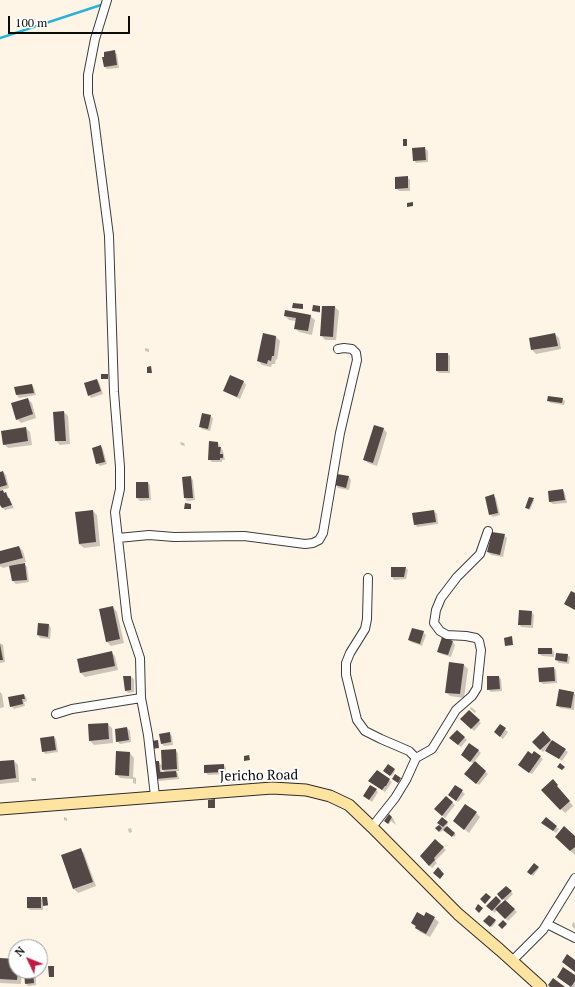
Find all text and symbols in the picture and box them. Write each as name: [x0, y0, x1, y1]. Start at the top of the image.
scale bar: [10, 8, 132, 34]
text: 100 m: [15, 15, 47, 30]
street label: Jericho Road: [220, 767, 298, 785]
north arrow: [8, 939, 48, 979]
text: N: [12, 944, 28, 959]

